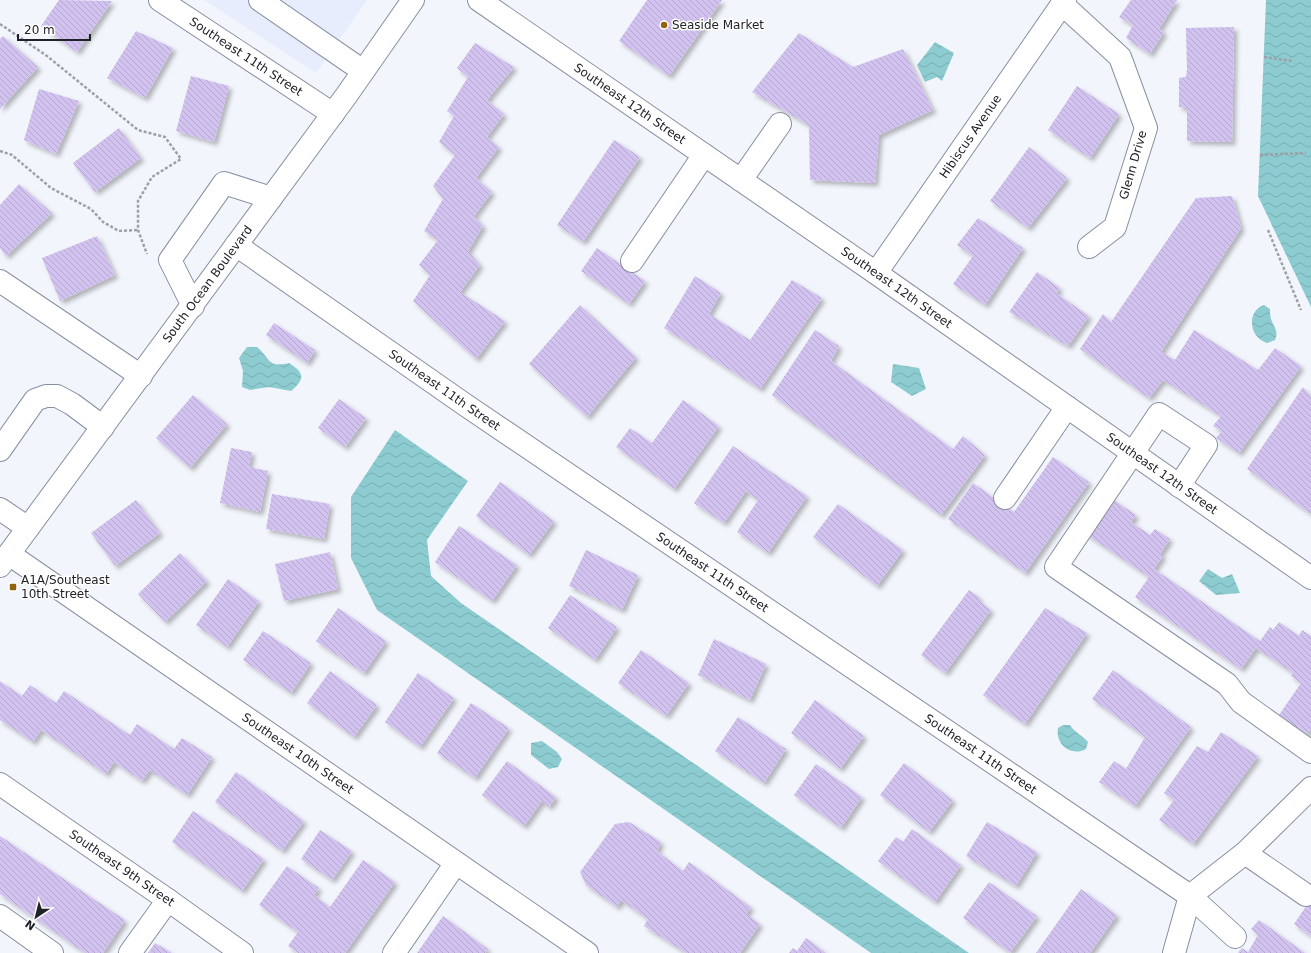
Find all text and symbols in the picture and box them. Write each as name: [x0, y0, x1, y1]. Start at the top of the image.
street label: Southeast 11th Street: [187, 14, 305, 99]
scale bar: [18, 16, 90, 42]
place label: Seaside Market: [672, 18, 764, 32]
marker: Seaside Market: [659, 20, 669, 30]
text: 20 m: [24, 23, 55, 37]
street label: Southeast 12th Street: [571, 60, 689, 147]
street label: Hibiscus Avenue: [937, 92, 1004, 181]
street label: Glenn Drive: [1116, 129, 1150, 201]
street label: South Ocean Boulevard: [160, 223, 255, 345]
street label: Southeast 12th Street: [838, 244, 955, 331]
street label: Southeast 11th Street: [386, 347, 503, 434]
street label: Southeast 12th Street: [1104, 430, 1220, 517]
street label: Southeast 11th Street: [654, 529, 771, 615]
place label: A1A/Southeast 10th Street: [21, 573, 110, 601]
marker: A1A/Southeast 10th Street: [8, 582, 18, 592]
street label: Southeast 10th Street: [239, 710, 357, 797]
street label: Southeast 11th Street: [922, 711, 1040, 797]
street label: Southeast 9th Street: [66, 827, 177, 909]
north arrow: [16, 897, 56, 937]
text: N: [23, 917, 38, 933]

